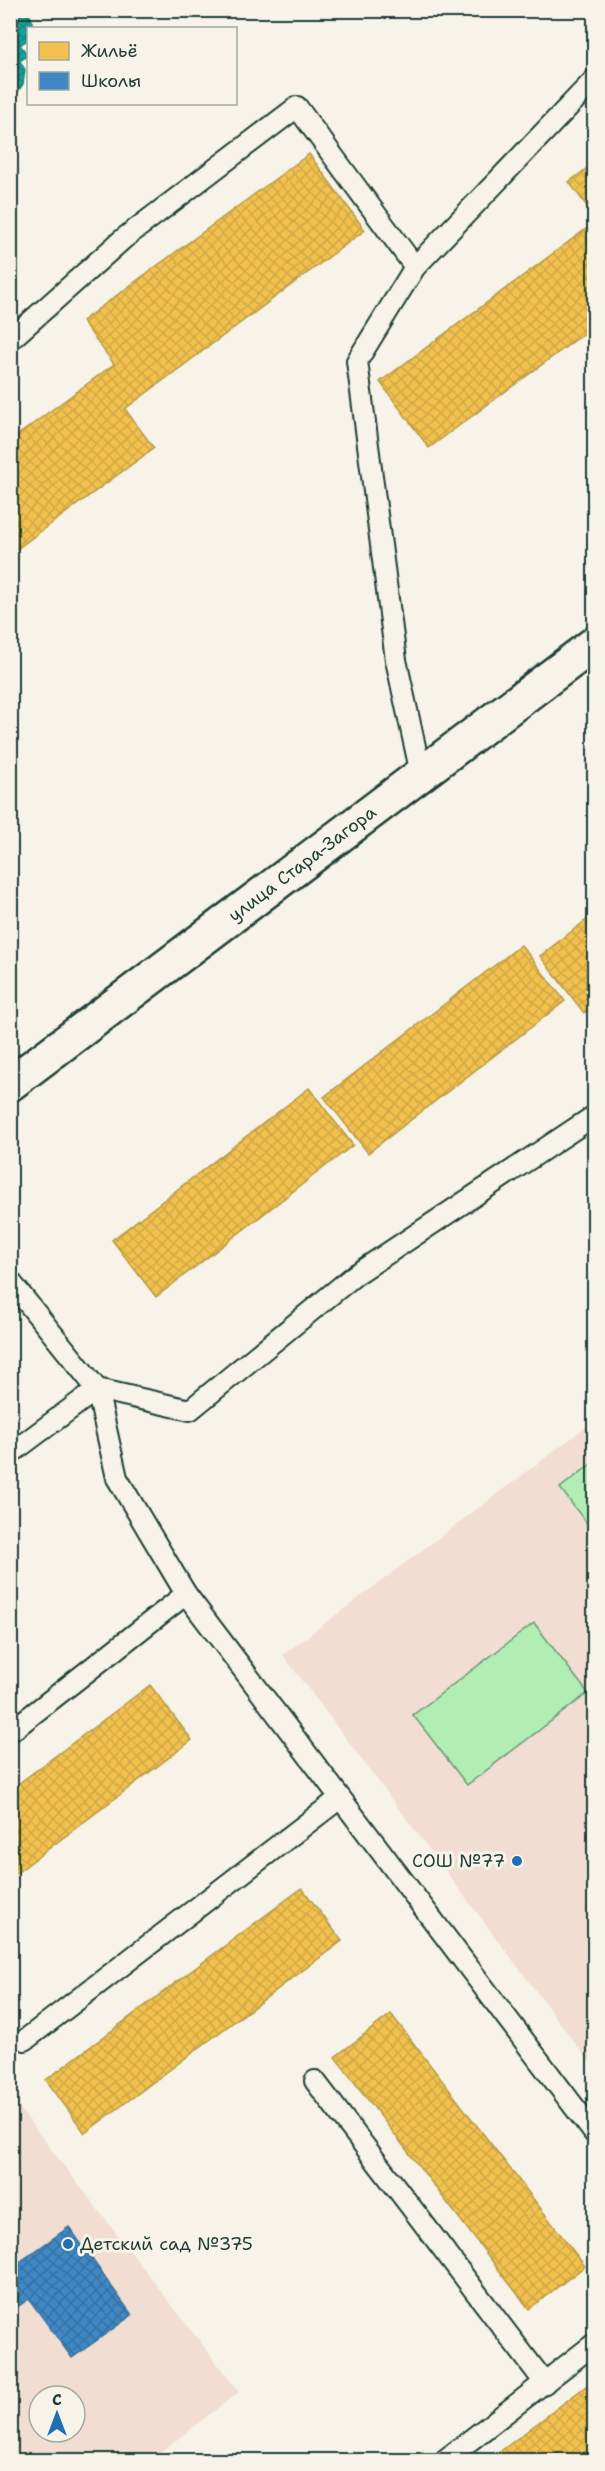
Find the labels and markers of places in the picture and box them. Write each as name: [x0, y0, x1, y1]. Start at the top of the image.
place label: СОШ №77: [412, 1849, 505, 1873]
marker: СОШ №77: [510, 1854, 524, 1868]
place label: Детский сад №375: [80, 2232, 253, 2256]
marker: Детский сад №375: [61, 2237, 75, 2251]

